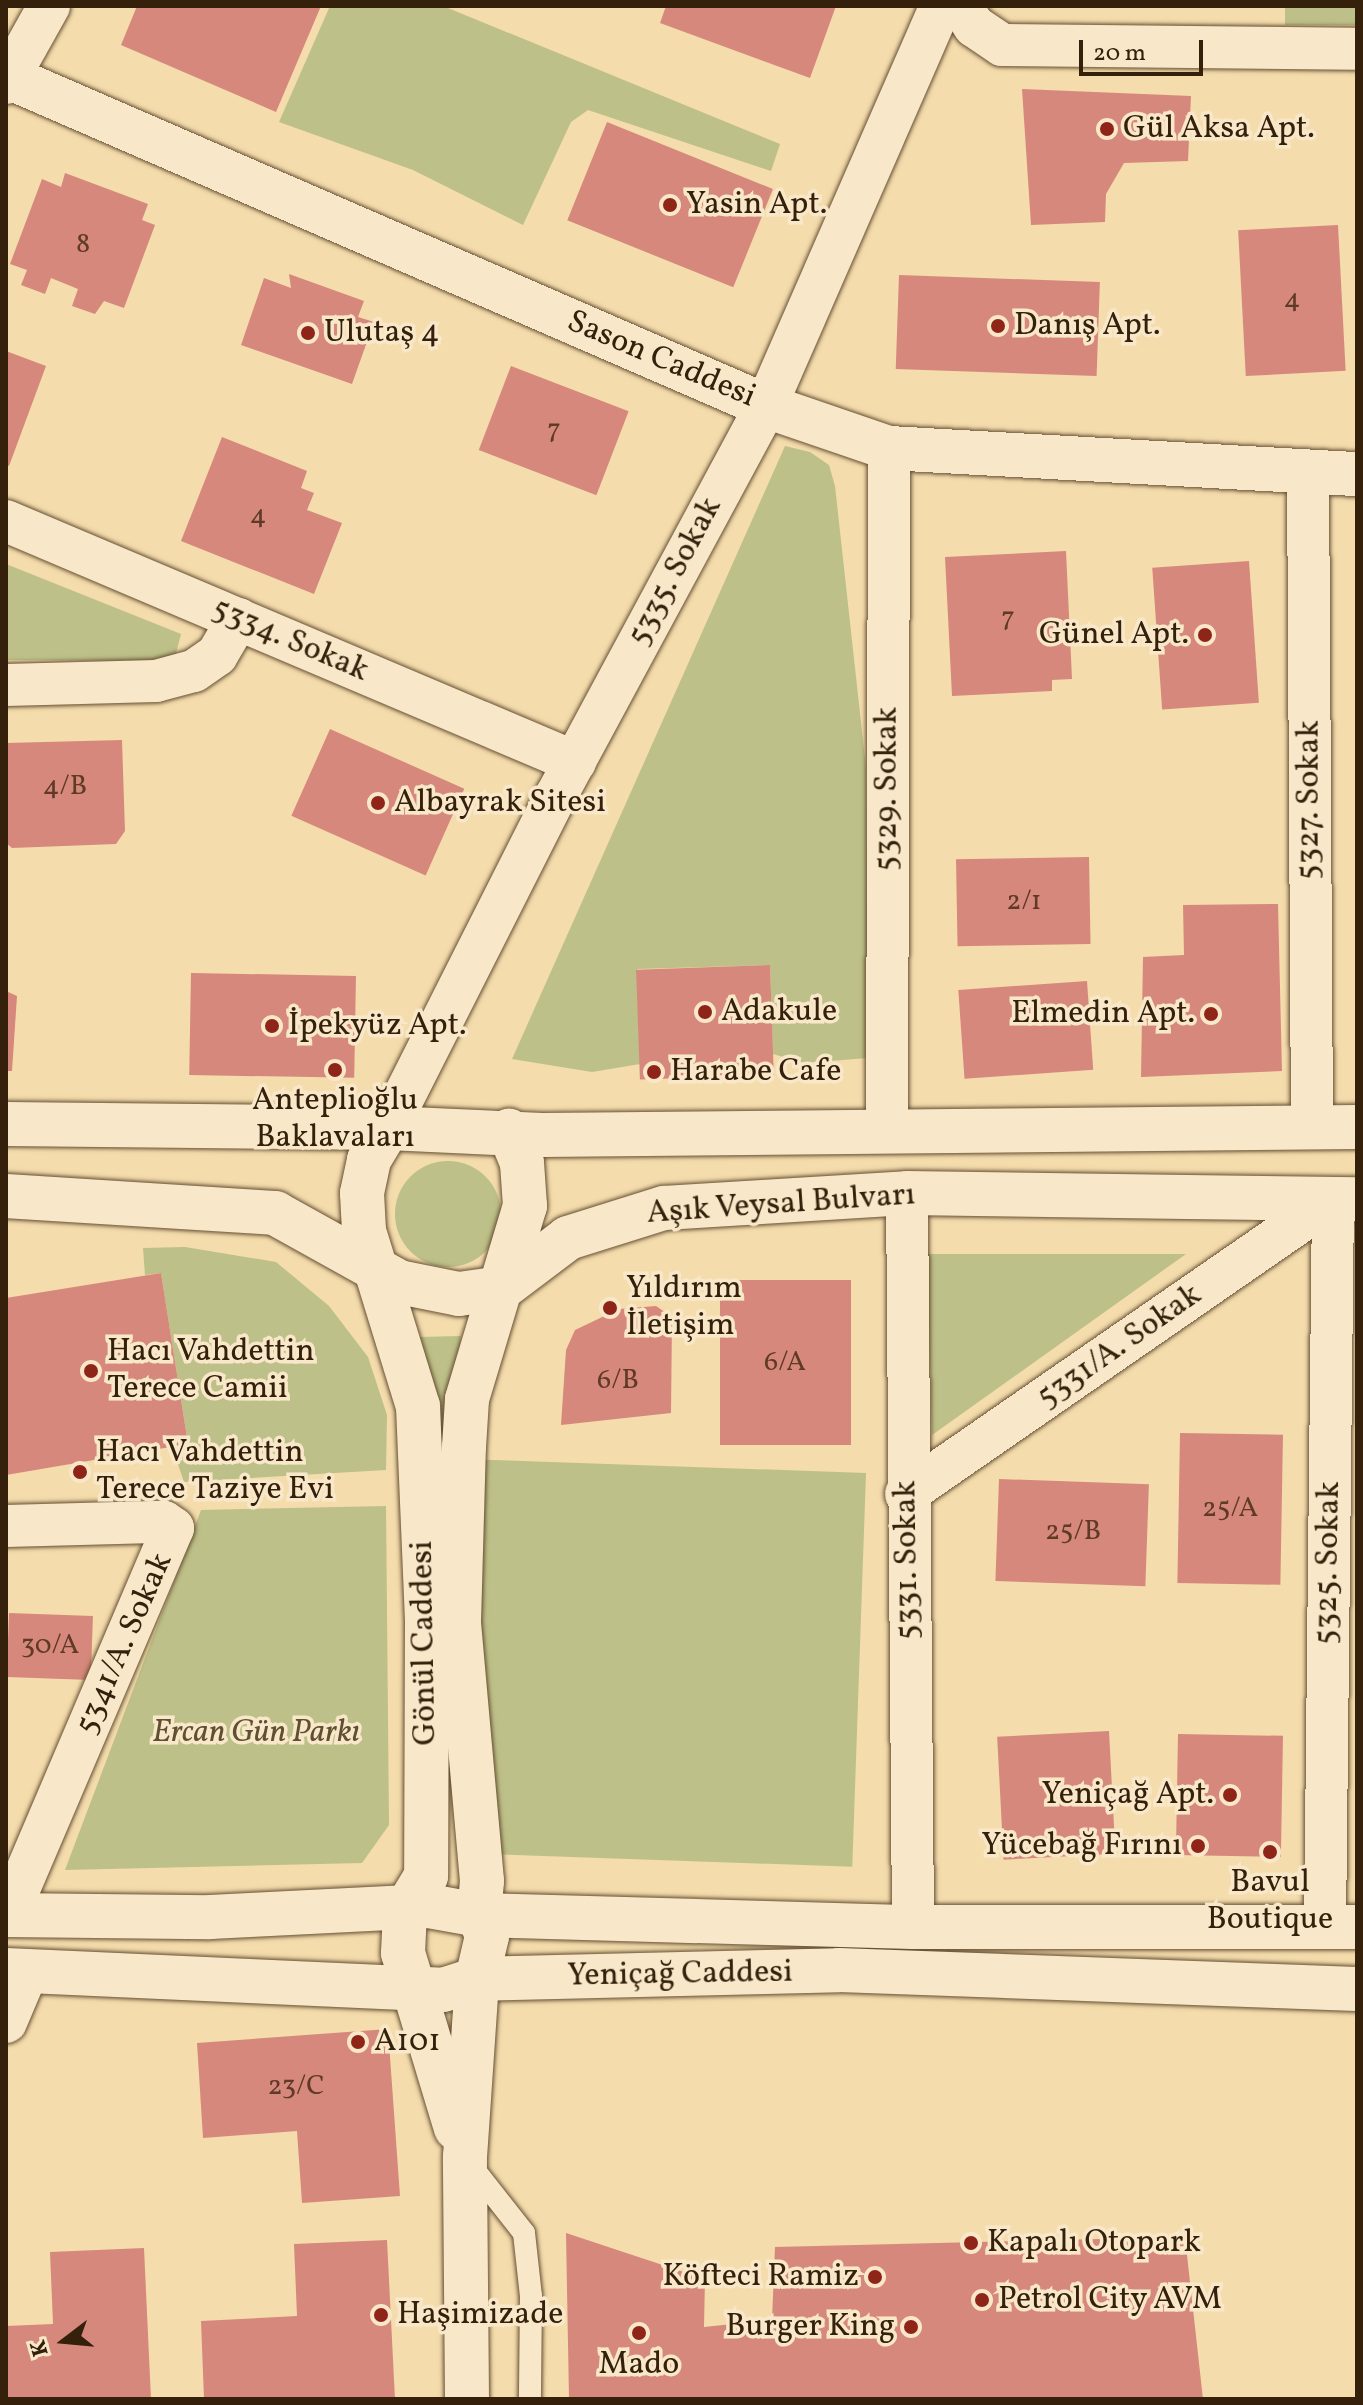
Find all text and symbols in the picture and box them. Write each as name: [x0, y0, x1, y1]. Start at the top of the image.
scale bar: [1083, 24, 1207, 74]
text: 20 m: [1093, 37, 1146, 71]
place label: Gül Aksa Apt.: [1123, 110, 1315, 148]
marker: Gül Aksa Apt.: [1098, 120, 1116, 138]
place label: Yasin Apt.: [686, 186, 827, 224]
marker: Yasin Apt.: [661, 196, 679, 214]
house number: 8: [76, 228, 90, 262]
house number: 4: [1284, 283, 1300, 317]
street label: Sason Caddesi: [561, 303, 761, 417]
place label: Danış Apt.: [1014, 307, 1160, 345]
place label: Ulutaş 4: [324, 314, 440, 352]
marker: Danış Apt.: [989, 317, 1007, 335]
marker: Ulutaş 4: [299, 324, 317, 342]
house number: 7: [547, 413, 561, 447]
street label: 5335. Sokak: [621, 491, 731, 653]
house number: 4: [250, 499, 266, 533]
street label: 5334. Sokak: [206, 591, 374, 691]
house number: 7: [1001, 601, 1015, 635]
place label: Günel Apt.: [1039, 616, 1189, 654]
marker: Günel Apt.: [1196, 626, 1214, 644]
street label: 5329. Sokak: [869, 707, 907, 871]
street label: 5327. Sokak: [1291, 720, 1329, 880]
house number: 4/B: [43, 770, 87, 804]
place label: Albayrak Sitesi: [394, 784, 606, 822]
marker: Albayrak Sitesi: [369, 794, 387, 812]
house number: 2/1: [1006, 885, 1042, 919]
place label: Adakule: [721, 993, 837, 1031]
place label: Elmedin Apt.: [1011, 995, 1195, 1033]
marker: Adakule: [696, 1003, 714, 1021]
marker: Elmedin Apt.: [1202, 1005, 1220, 1023]
place label: İpekyüz Apt.: [288, 1007, 466, 1045]
marker: İpekyüz Apt.: [263, 1017, 281, 1035]
place label: Harabe Cafe: [670, 1053, 841, 1091]
marker: Anteplioğlu Baklavaları: [326, 1061, 344, 1079]
marker: Harabe Cafe: [645, 1063, 663, 1081]
place label: Anteplioğlu Baklavaları: [252, 1083, 418, 1158]
street label: Aşık Veysal Bulvarı: [645, 1176, 917, 1234]
place label: Yıldırım İletişim: [626, 1271, 742, 1346]
street label: 5331/A. Sokak: [1031, 1276, 1209, 1418]
marker: Yıldırım İletişim: [601, 1299, 619, 1317]
place label: Hacı Vahdettin Terece Camii: [107, 1334, 316, 1409]
house number: 6/A: [764, 1346, 806, 1380]
marker: Hacı Vahdettin Terece Camii: [82, 1362, 100, 1380]
house number: 6/B: [597, 1364, 639, 1398]
place label: Hacı Vahdettin Terece Taziye Evi: [96, 1435, 335, 1510]
marker: Hacı Vahdettin Terece Taziye Evi: [71, 1463, 89, 1481]
street label: 5331. Sokak: [887, 1480, 929, 1640]
street label: 5325. Sokak: [1308, 1481, 1350, 1645]
house number: 25/A: [1202, 1492, 1258, 1526]
house number: 25/B: [1045, 1515, 1101, 1549]
street label: Gönül Caddesi: [404, 1540, 446, 1746]
street label: 5341/A. Sokak: [68, 1548, 182, 1740]
house number: 30/A: [21, 1629, 79, 1663]
park label: Ercan Gün Parkı: [152, 1714, 360, 1752]
place label: Yeniçağ Apt.: [1041, 1776, 1214, 1814]
marker: Yeniçağ Apt.: [1221, 1786, 1239, 1804]
place label: Yücebağ Fırını: [981, 1827, 1182, 1865]
marker: Yücebağ Fırını: [1189, 1837, 1207, 1855]
marker: Bavul Boutique: [1261, 1843, 1279, 1861]
place label: Bavul Boutique: [1207, 1865, 1333, 1940]
street label: Yeniçağ Caddesi: [567, 1954, 793, 1996]
place label: A101: [374, 2023, 441, 2061]
marker: A101: [349, 2033, 367, 2051]
house number: 23/C: [267, 2070, 325, 2104]
place label: Kapalı Otopark: [987, 2224, 1201, 2262]
marker: Kapalı Otopark: [962, 2234, 980, 2252]
place label: Köfteci Ramiz: [663, 2258, 859, 2296]
marker: Köfteci Ramiz: [866, 2268, 884, 2286]
place label: Petrol City AVM: [998, 2281, 1223, 2319]
marker: Petrol City AVM: [973, 2291, 991, 2309]
place label: Haşimizade: [397, 2296, 563, 2334]
north arrow: [24, 2301, 104, 2381]
marker: Haşimizade: [372, 2306, 390, 2324]
place label: Burger King: [725, 2308, 895, 2346]
marker: Burger King: [902, 2318, 920, 2336]
marker: Mado: [630, 2324, 648, 2342]
text: K: [23, 2336, 58, 2360]
place label: Mado: [599, 2346, 679, 2384]

